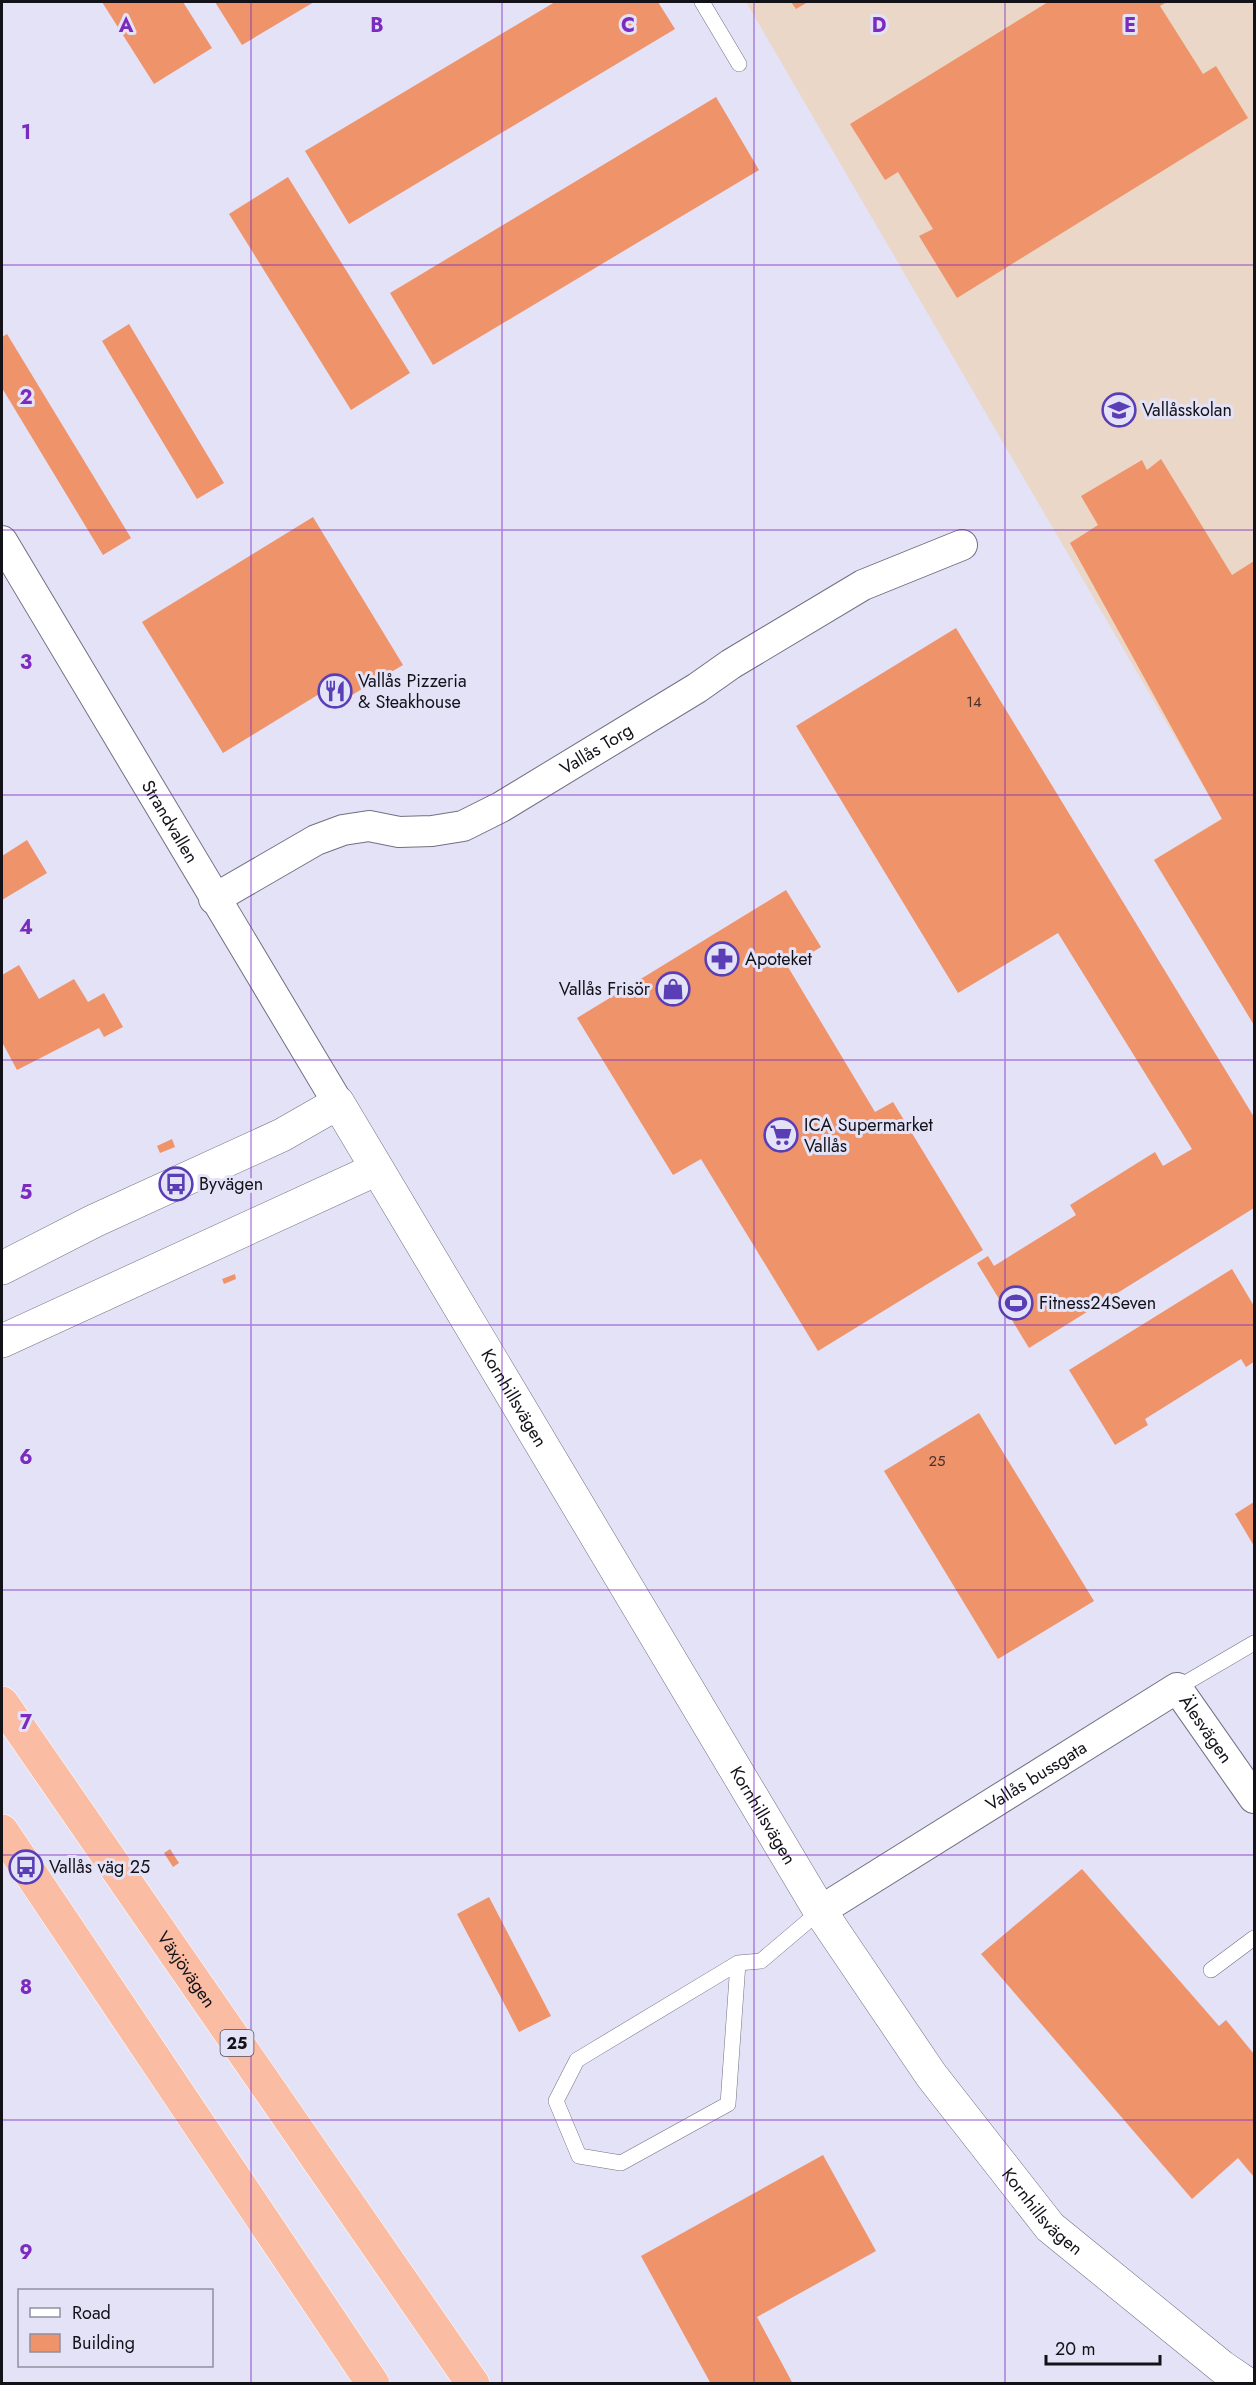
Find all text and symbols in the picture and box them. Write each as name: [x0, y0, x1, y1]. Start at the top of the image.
text: A: [118, 11, 134, 40]
text: B: [370, 11, 384, 40]
text: C: [621, 11, 635, 40]
text: D: [872, 11, 886, 40]
text: E: [1124, 11, 1136, 40]
text: 1: [21, 118, 31, 147]
text: 2: [19, 383, 33, 412]
school or university icon: Vallåsskolan: [1101, 392, 1137, 428]
place label: Vallåsskolan: [1142, 397, 1232, 423]
text: 3: [20, 648, 32, 677]
place label: Vallås Pizzeria & Steakhouse: [358, 668, 467, 715]
restaurant icon: Vallås Pizzeria & Steakhouse: [317, 673, 353, 709]
house number: 14: [966, 691, 982, 713]
street label: Vallås Torg: [555, 717, 638, 781]
street label: Strandvallen: [135, 775, 205, 868]
text: 4: [19, 913, 33, 942]
pharmacy icon: Apoteket: [704, 941, 740, 977]
place label: Apoteket: [745, 946, 812, 972]
shop icon: Vallås Frisör: [655, 971, 691, 1007]
place label: Vallås Frisör: [559, 976, 651, 1002]
place label: ICA Supermarket Vallås: [804, 1112, 934, 1159]
supermarket icon: ICA Supermarket Vallås: [763, 1117, 799, 1153]
bus stop icon: Byvägen: [158, 1166, 194, 1202]
place label: Byvägen: [199, 1171, 263, 1197]
text: 5: [20, 1178, 33, 1207]
sports icon: Fitness24Seven: [998, 1285, 1034, 1321]
place label: Fitness24Seven: [1039, 1290, 1156, 1316]
street label: Kornhillsvägen: [475, 1344, 553, 1452]
text: 6: [19, 1443, 33, 1472]
house number: 25: [929, 1450, 946, 1472]
street label: Älesvägen: [1173, 1690, 1239, 1768]
text: 7: [20, 1708, 33, 1737]
street label: Vallås bussgata: [981, 1735, 1092, 1817]
street label: Kornhillsvägen: [724, 1761, 802, 1869]
bus stop icon: Vallås väg 25: [8, 1849, 44, 1885]
place label: Vallås väg 25: [49, 1854, 150, 1880]
street label: Växjövägen: [151, 1926, 222, 2013]
text: 8: [20, 1973, 32, 2002]
road number: 25: [220, 2030, 254, 2056]
street label: Kornhillsvägen: [996, 2163, 1088, 2262]
text: 9: [19, 2238, 33, 2267]
legend: [18, 2289, 213, 2367]
text: Road: [72, 2300, 111, 2326]
scale bar: [1046, 2328, 1160, 2366]
text: Building: [72, 2330, 135, 2356]
text: 20 m: [1055, 2336, 1095, 2362]

